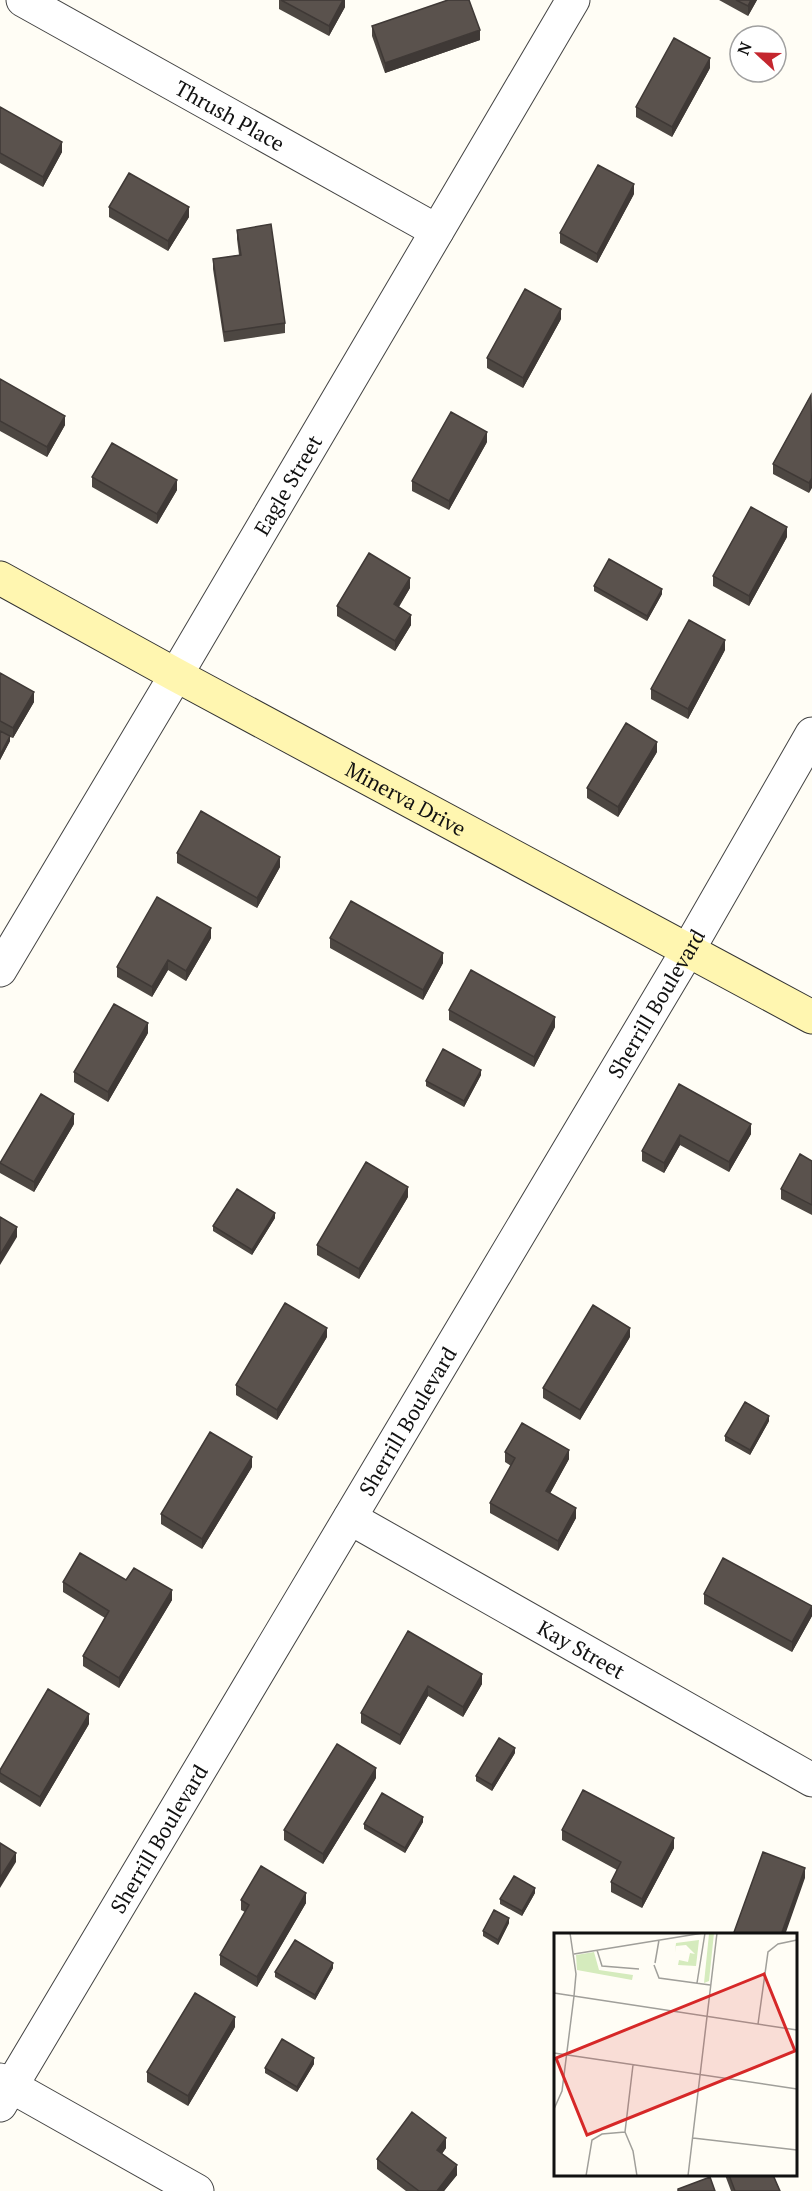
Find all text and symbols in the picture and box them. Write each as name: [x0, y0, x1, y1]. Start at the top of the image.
north arrow: [728, 24, 788, 84]
text: N: [732, 39, 757, 58]
street label: Thrush Place: [170, 74, 290, 157]
street label: Eagle Street: [247, 429, 328, 540]
street label: Minerva Drive: [341, 755, 471, 842]
street label: Sherrill Boulevard: [601, 924, 711, 1083]
street label: Sherrill Boulevard: [352, 1341, 463, 1501]
street label: Kay Street: [533, 1613, 630, 1685]
street label: Sherrill Boulevard: [103, 1759, 214, 1918]
inset map: [554, 1933, 797, 2176]

